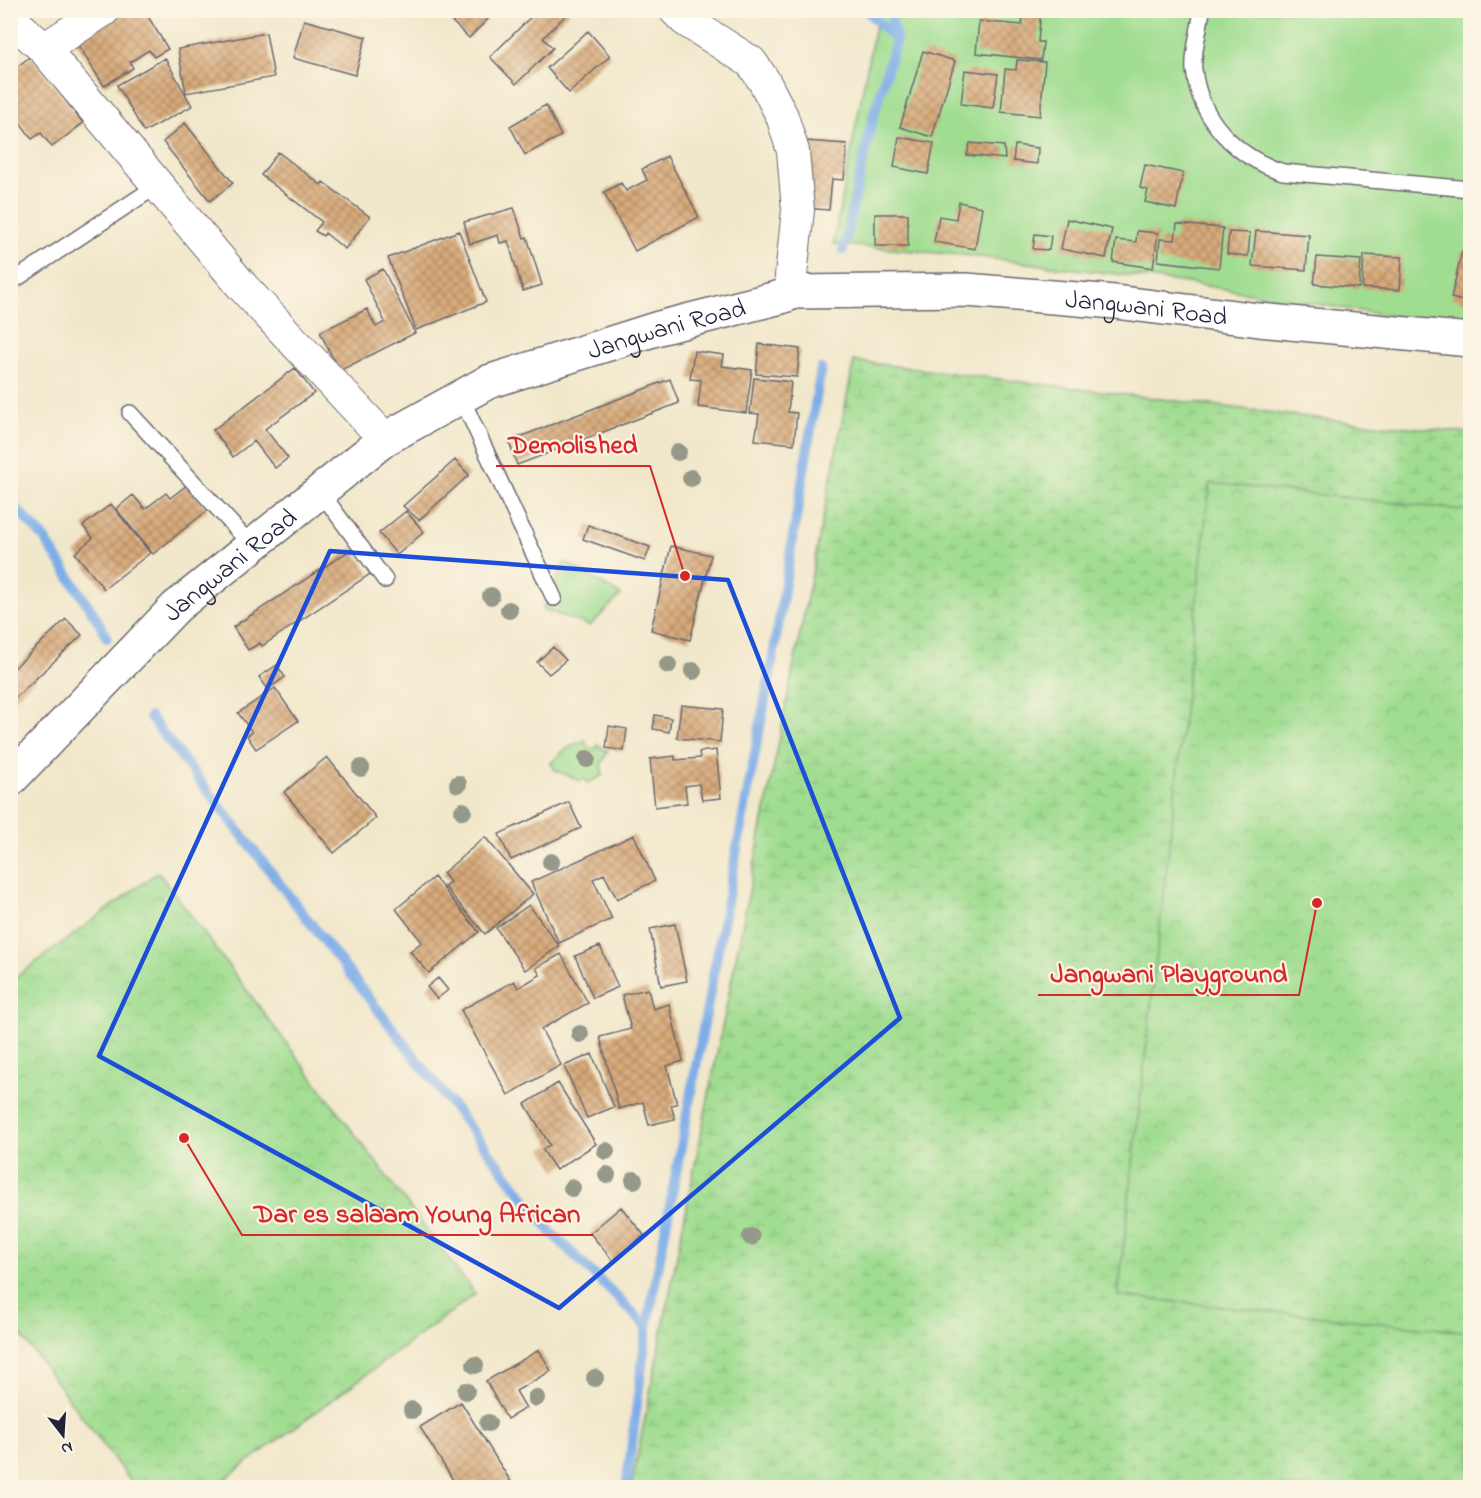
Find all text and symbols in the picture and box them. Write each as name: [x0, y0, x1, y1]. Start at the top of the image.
street label: Jangwani Road: [1064, 282, 1230, 338]
street label: Jangwani Road: [583, 291, 751, 371]
callout: Demolished: [496, 421, 650, 466]
text: Demolished: [506, 427, 638, 466]
street label: Jangwani Road: [155, 500, 307, 632]
callout: Jangwani Playground: [1038, 950, 1299, 995]
text: Jangwani Playground: [1051, 956, 1288, 996]
callout: Dar es salaam Young African: [242, 1190, 593, 1235]
text: Dar es salaam Young African: [252, 1196, 580, 1236]
north arrow: [33, 1405, 93, 1465]
text: N: [58, 1434, 75, 1461]

